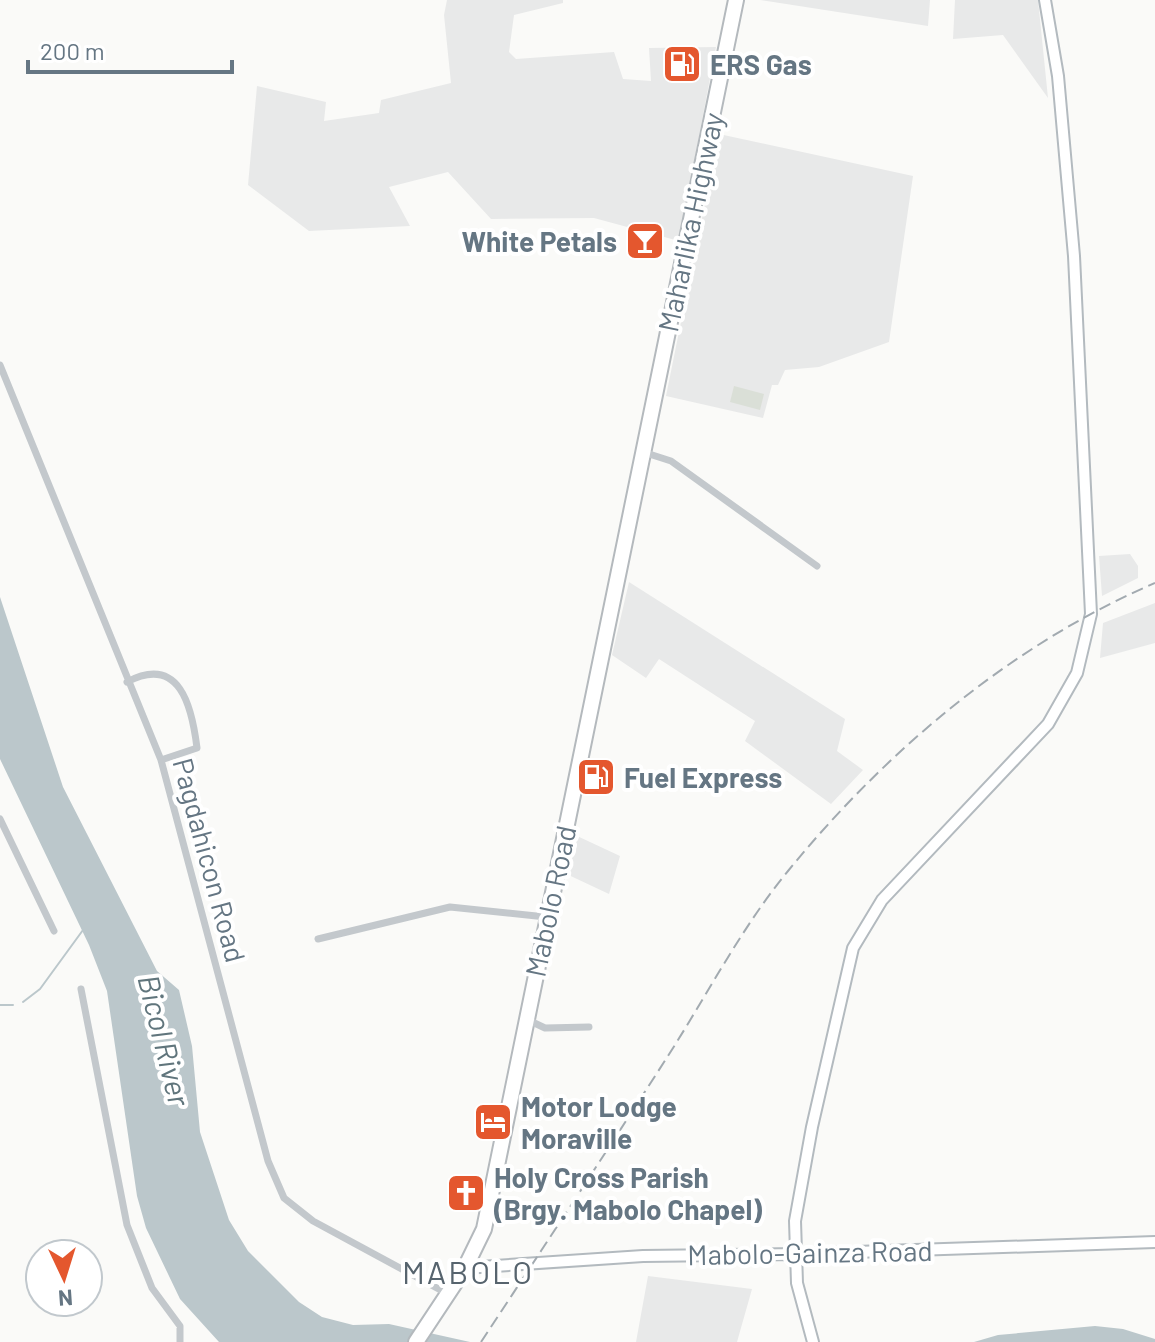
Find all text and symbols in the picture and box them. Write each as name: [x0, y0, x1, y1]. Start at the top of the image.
scale bar: [28, 24, 232, 74]
text: 200 m: [40, 36, 105, 65]
fuel station icon: ERS Gas: [661, 43, 703, 85]
place label: ERS Gas: [710, 47, 812, 81]
street label: Maharlika Highway: [650, 109, 730, 335]
bar icon: White Petals: [624, 220, 666, 262]
place label: White Petals: [461, 224, 617, 258]
street label: Pagdahicon Road: [166, 754, 254, 966]
fuel station icon: Fuel Express: [575, 756, 617, 798]
place label: Fuel Express: [624, 760, 782, 794]
street label: Mabolo Road: [517, 822, 583, 980]
water label: Bicol River: [131, 971, 199, 1111]
place label: Motor Lodge Moraville: [521, 1089, 677, 1155]
hotel icon: Motor Lodge Moraville: [472, 1101, 514, 1143]
place label: Holy Cross Parish (Brgy. Mabolo Chapel): [493, 1160, 762, 1226]
church icon: Holy Cross Parish (Brgy. Mabolo Chapel): [445, 1172, 487, 1214]
street label: Mabolo-Gainza Road: [687, 1233, 933, 1271]
north arrow: [24, 1238, 104, 1318]
district label: MABOLO: [402, 1252, 534, 1290]
text: N: [57, 1285, 74, 1312]

